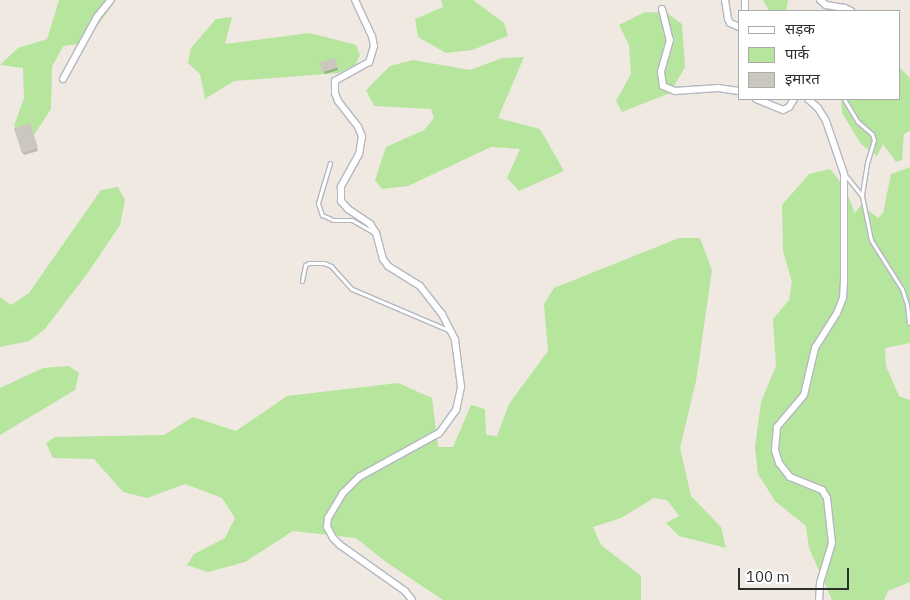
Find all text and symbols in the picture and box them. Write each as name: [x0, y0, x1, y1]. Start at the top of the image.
legend: [738, 10, 900, 100]
text: सड़क: [785, 19, 815, 38]
text: पार्क: [785, 44, 809, 63]
text: इमारत: [785, 69, 820, 88]
scale bar: [740, 558, 851, 590]
text: 100 m: [746, 567, 790, 586]

